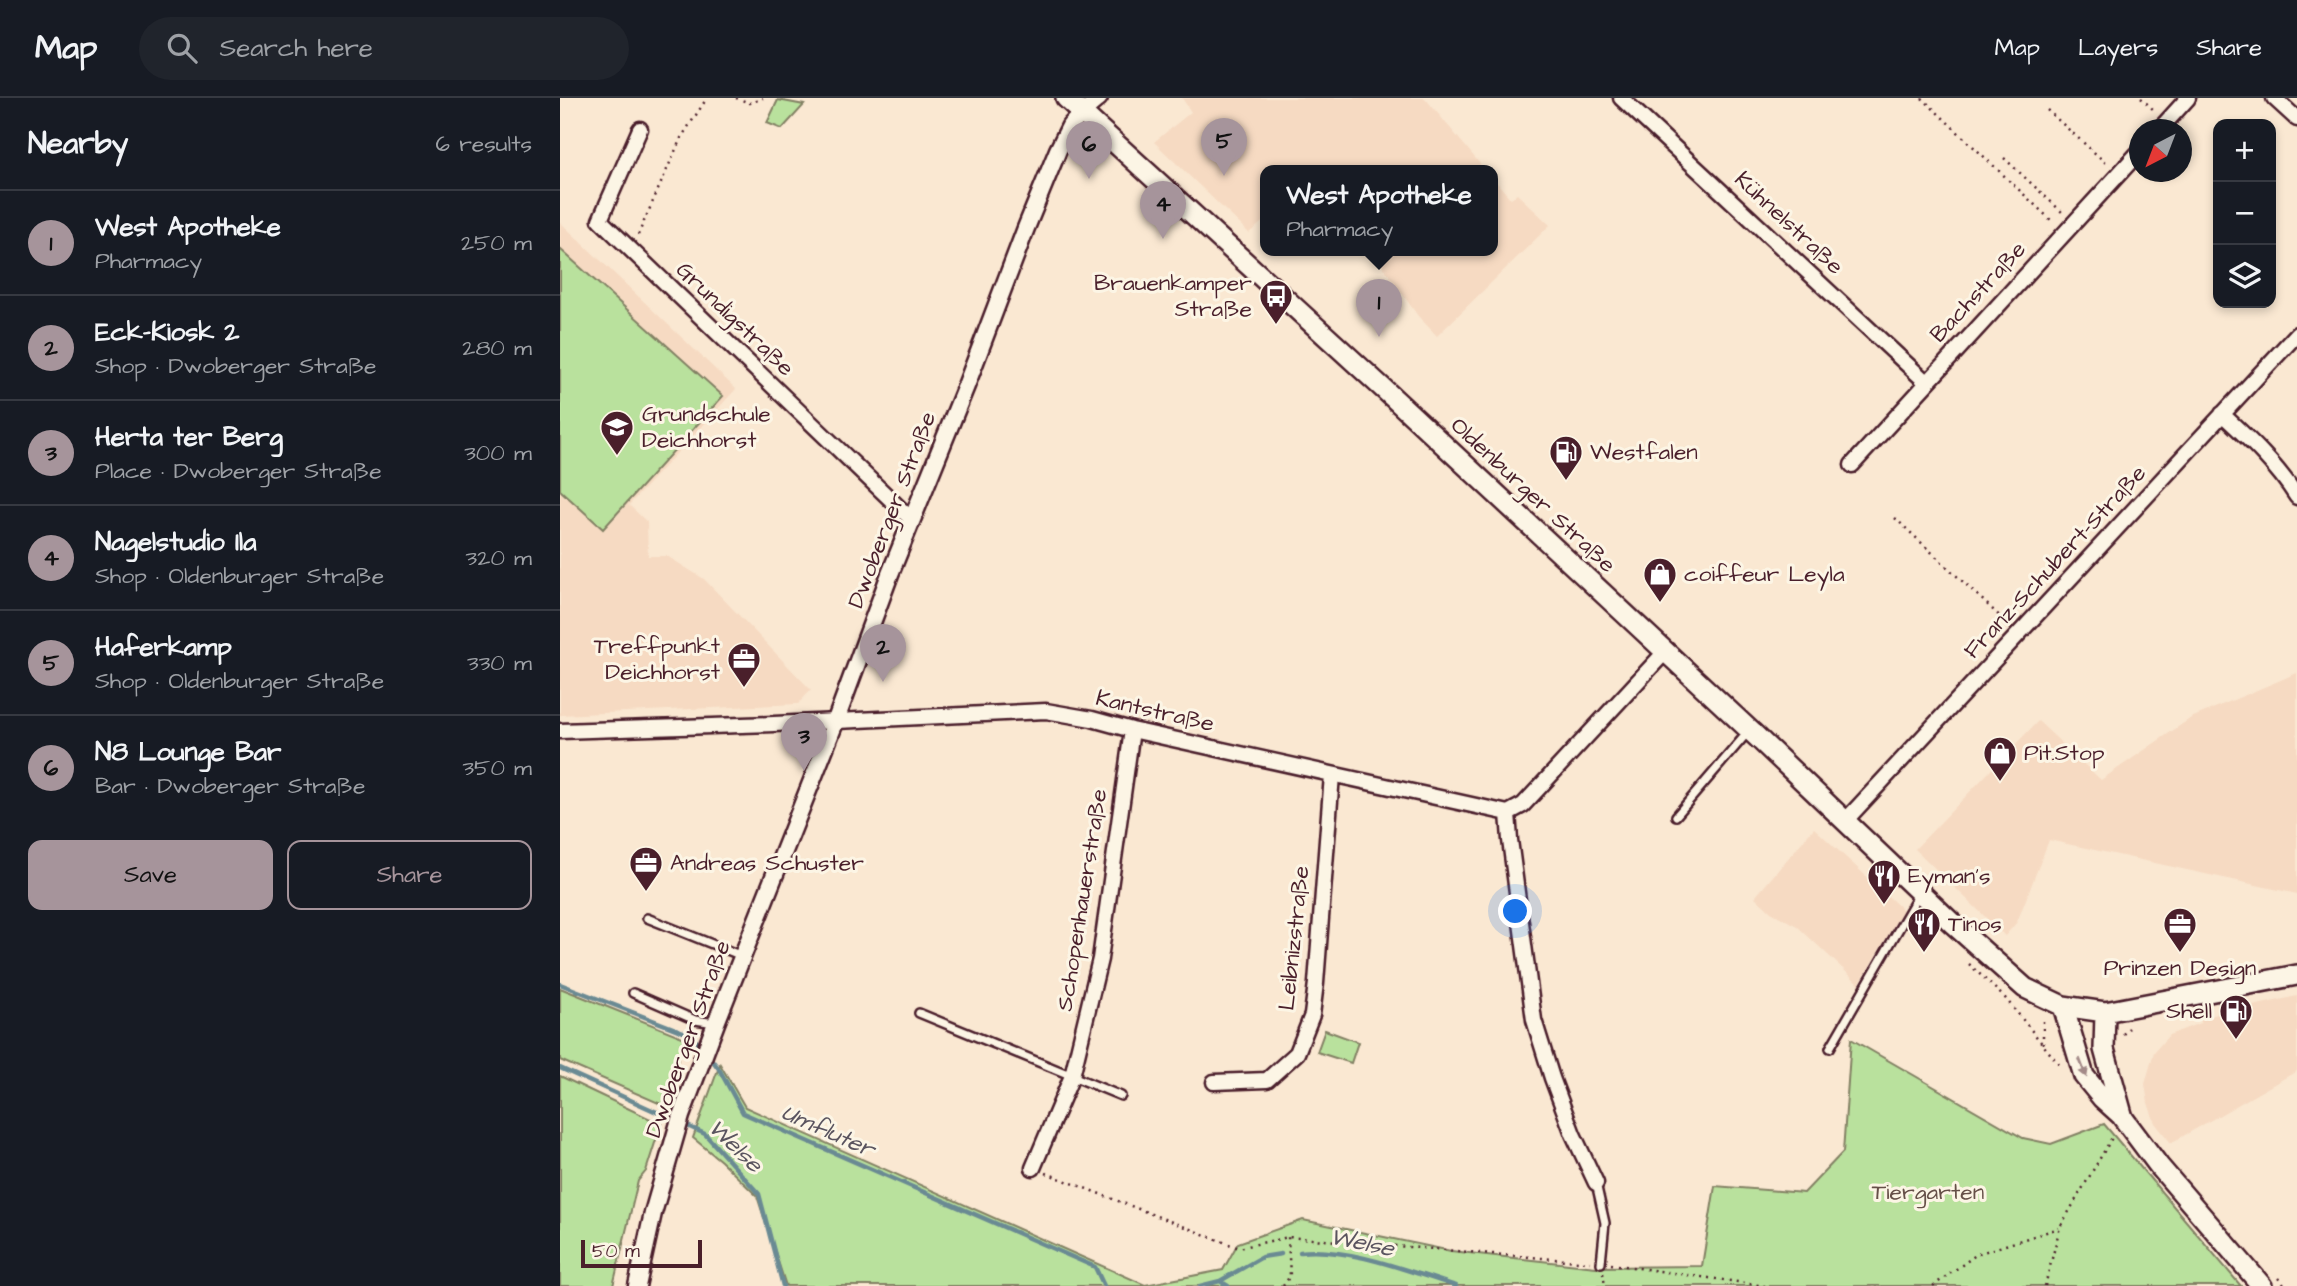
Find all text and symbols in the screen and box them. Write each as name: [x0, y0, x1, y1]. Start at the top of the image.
search box: [139, 17, 629, 80]
text: Map: [35, 25, 97, 71]
icon: search: [163, 29, 201, 67]
text: Search here: [219, 30, 373, 66]
text: Map: [1995, 31, 2040, 65]
text: Layers: [2078, 31, 2158, 65]
text: Share: [2196, 31, 2262, 65]
pin: 5: [1201, 118, 1247, 176]
north arrow: [2129, 119, 2192, 182]
map controls: [2213, 119, 2276, 308]
button: +: [2213, 119, 2276, 182]
pin: 6: [1066, 121, 1112, 179]
text: Nearby: [28, 123, 128, 165]
text: 6 results: [436, 128, 532, 160]
street label: Kühnelstraße: [1727, 164, 1851, 282]
popup: [1260, 165, 1498, 256]
text: West Apotheke: [1286, 177, 1472, 213]
pin: 4: [1140, 181, 1186, 239]
button: −: [2213, 182, 2276, 245]
text: West Apotheke: [95, 209, 281, 245]
text: Pharmacy: [1286, 213, 1393, 245]
text: 1: [50, 227, 52, 259]
text: 250 m: [461, 227, 532, 259]
street label: Bachstraße: [1923, 234, 2033, 350]
text: Pharmacy: [95, 245, 202, 277]
button: layers: [2213, 245, 2276, 308]
street label: Grundigstraße: [668, 254, 801, 384]
place label: Brauenkamper Straße: [1094, 267, 1252, 325]
bus stop icon: Brauenkamper Straße: [1257, 277, 1295, 326]
pin: 1: [1356, 279, 1402, 337]
text: Eck-Kiosk 2: [95, 314, 240, 350]
text: 2: [44, 332, 58, 364]
text: 280 m: [462, 332, 532, 364]
text: Shop · Dwoberger Straße: [95, 350, 377, 382]
place label: Grundschule Deichhorst: [642, 398, 771, 456]
street label: Dwoberger Straße: [840, 407, 945, 613]
school or university icon: Grundschule Deichhorst: [598, 408, 636, 457]
street label: Oldenburger Straße: [1443, 410, 1623, 581]
text: Herta ter Berg: [95, 419, 283, 455]
fuel station icon: Westfalen: [1547, 433, 1585, 482]
place label: Westfalen: [1590, 436, 1698, 468]
text: 3: [45, 437, 57, 469]
text: 300 m: [464, 437, 532, 469]
text: Place · Dwoberger Straße: [95, 455, 382, 487]
street label: Franz-Schubert-Straße: [1957, 458, 2153, 666]
text: Nagelstudio Ila: [95, 524, 256, 560]
text: 4: [43, 542, 59, 574]
text: 320 m: [466, 542, 532, 574]
shop icon: coiffeur Leyla: [1641, 555, 1679, 604]
place label: coiffeur Leyla: [1684, 558, 1845, 591]
text: Shop · Oldenburger Straße: [95, 560, 384, 592]
pin: 2: [860, 624, 906, 682]
text: Haferkamp: [95, 629, 232, 665]
place label: Treffpunkt Deichhorst: [594, 630, 721, 688]
office icon: Treffpunkt Deichhorst: [725, 640, 763, 689]
text: 5: [43, 647, 59, 679]
text: 330 m: [467, 647, 532, 679]
text: Shop · Oldenburger Straße: [95, 665, 384, 697]
street label: Kantstraße: [1093, 682, 1217, 740]
pin: 3: [781, 713, 827, 771]
text: N8 Lounge Bar: [95, 734, 281, 770]
shop icon: Pit.Stop: [1981, 734, 2019, 783]
place label: Pit.Stop: [2024, 737, 2105, 769]
text: 6: [44, 752, 58, 784]
text: 350 m: [462, 752, 532, 784]
text: Bar · Dwoberger Straße: [95, 770, 365, 802]
street label: Schopenhauerstraße: [1049, 787, 1115, 1013]
button: Save: [28, 840, 273, 910]
button: Share: [287, 840, 532, 910]
office icon: Andreas Schuster: [627, 844, 665, 893]
place label: Andreas Schuster: [670, 847, 864, 879]
restaurant icon: Eyman's: [1865, 857, 1903, 906]
place label: Eyman's: [1908, 860, 1991, 893]
street label: Leibnizstraße: [1271, 864, 1317, 1012]
your location: [1498, 894, 1532, 928]
restaurant icon: Tinos: [1905, 905, 1943, 954]
office icon: Prinzen Design: [2161, 905, 2199, 954]
place label: Tinos: [1948, 908, 2002, 940]
street label: Dwoberger Straße: [637, 936, 740, 1143]
place label: Prinzen Design: [2104, 952, 2256, 985]
fuel station icon: Shell: [2217, 992, 2255, 1041]
place label: Shell: [2166, 995, 2212, 1027]
one-way arrow: [2077, 1058, 2088, 1079]
water label: Umfluter: [776, 1095, 882, 1168]
water label: Welse: [700, 1111, 771, 1181]
park label: Tiergarten: [1872, 1176, 1984, 1209]
water label: Welse: [1327, 1220, 1398, 1267]
scale bar: [581, 1237, 702, 1269]
text: 50 m: [592, 1238, 640, 1265]

